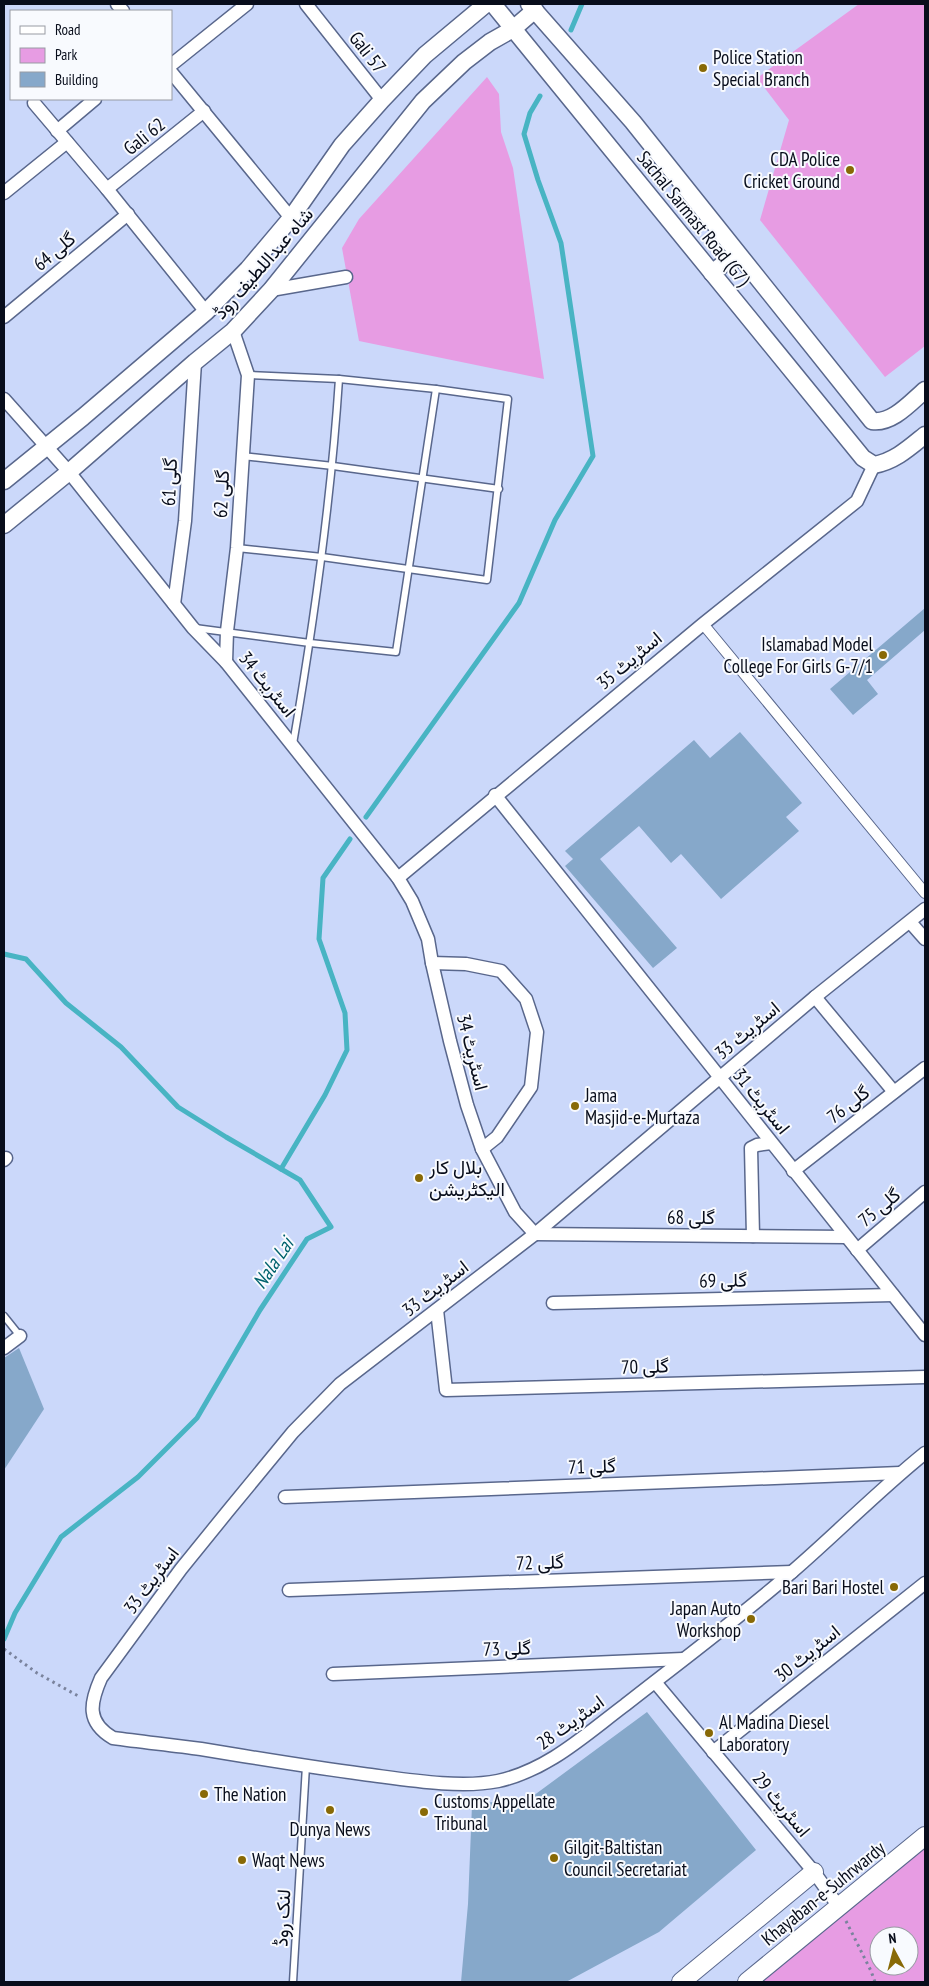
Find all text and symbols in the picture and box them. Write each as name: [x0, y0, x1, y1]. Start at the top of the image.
legend: [10, 10, 172, 100]
text: Road: [55, 20, 81, 39]
street label: Gali 57: [344, 26, 392, 78]
text: Park: [55, 45, 77, 64]
place label: Police Station Special Branch: [713, 45, 809, 91]
marker: Police Station Special Branch: [697, 62, 709, 74]
text: Building: [55, 70, 98, 89]
street label: Gali 62: [118, 112, 170, 160]
street label: Sachal Sarmast Road (G7): [632, 146, 756, 291]
place label: CDA Police Cricket Ground: [744, 147, 840, 193]
marker: CDA Police Cricket Ground: [844, 164, 856, 176]
street label: شاہ عبداللطیف روڈ: [208, 202, 318, 324]
street label: گلی 64: [28, 226, 80, 276]
street label: گلی 61: [156, 457, 182, 507]
street label: گلی 62: [208, 469, 234, 519]
street label: اسٹریٹ 35: [591, 626, 667, 694]
place label: Islamabad Model College For Girls G-7/1: [724, 632, 874, 678]
street label: اسٹریٹ 34: [234, 646, 302, 722]
marker: Islamabad Model College For Girls G-7/1: [877, 649, 889, 661]
street label: اسٹریٹ 33: [709, 996, 785, 1064]
street label: اسٹریٹ 34: [452, 1011, 494, 1093]
street label: اسٹریٹ 31: [728, 1063, 796, 1139]
street label: گلی 76: [822, 1080, 874, 1128]
place label: Jama Masjid-e-Murtaza: [584, 1083, 700, 1129]
marker: Jama Masjid-e-Murtaza: [569, 1100, 581, 1112]
place label: بلال کار الیکٹریشن: [428, 1155, 505, 1201]
marker: بلال کار الیکٹریشن: [413, 1172, 425, 1184]
street label: گلی 75: [853, 1182, 905, 1232]
street label: گلی 68: [667, 1205, 715, 1229]
water label: Nala Lai: [247, 1230, 301, 1293]
street label: اسٹریٹ 33: [397, 1255, 473, 1321]
street label: گلی 69: [699, 1268, 747, 1292]
street label: گلی 70: [621, 1353, 669, 1379]
street label: گلی 71: [568, 1453, 616, 1479]
street label: اسٹریٹ 33: [118, 1542, 184, 1618]
street label: گلی 72: [516, 1549, 564, 1575]
place label: Bari Bari Hostel: [782, 1575, 885, 1599]
marker: Bari Bari Hostel: [888, 1581, 900, 1593]
place label: Japan Auto Workshop: [670, 1596, 741, 1642]
marker: Japan Auto Workshop: [745, 1613, 757, 1625]
street label: اسٹریٹ 30: [769, 1619, 845, 1687]
street label: گلی 73: [483, 1635, 531, 1661]
street label: اسٹریٹ 28: [531, 1689, 609, 1755]
place label: Al Madina Diesel Laboratory: [719, 1710, 830, 1756]
marker: Al Madina Diesel Laboratory: [703, 1727, 715, 1739]
street label: اسٹریٹ 29: [748, 1766, 816, 1842]
place label: The Nation: [214, 1782, 286, 1806]
marker: The Nation: [198, 1788, 210, 1800]
place label: Customs Appellate Tribunal: [434, 1789, 556, 1835]
marker: Dunya News: [324, 1804, 336, 1816]
marker: Customs Appellate Tribunal: [418, 1806, 430, 1818]
place label: Dunya News: [290, 1817, 370, 1841]
place label: Gilgit-Baltistan Council Secretariat: [564, 1835, 688, 1881]
street label: Khayaban-e-Suhrwardy: [756, 1835, 890, 1950]
place label: Waqt News: [252, 1848, 325, 1872]
marker: Gilgit-Baltistan Council Secretariat: [548, 1852, 560, 1864]
marker: Waqt News: [236, 1854, 248, 1866]
street label: لنک روڈ: [269, 1889, 295, 1947]
north arrow: [869, 1926, 919, 1976]
text: N: [888, 1929, 897, 1947]

